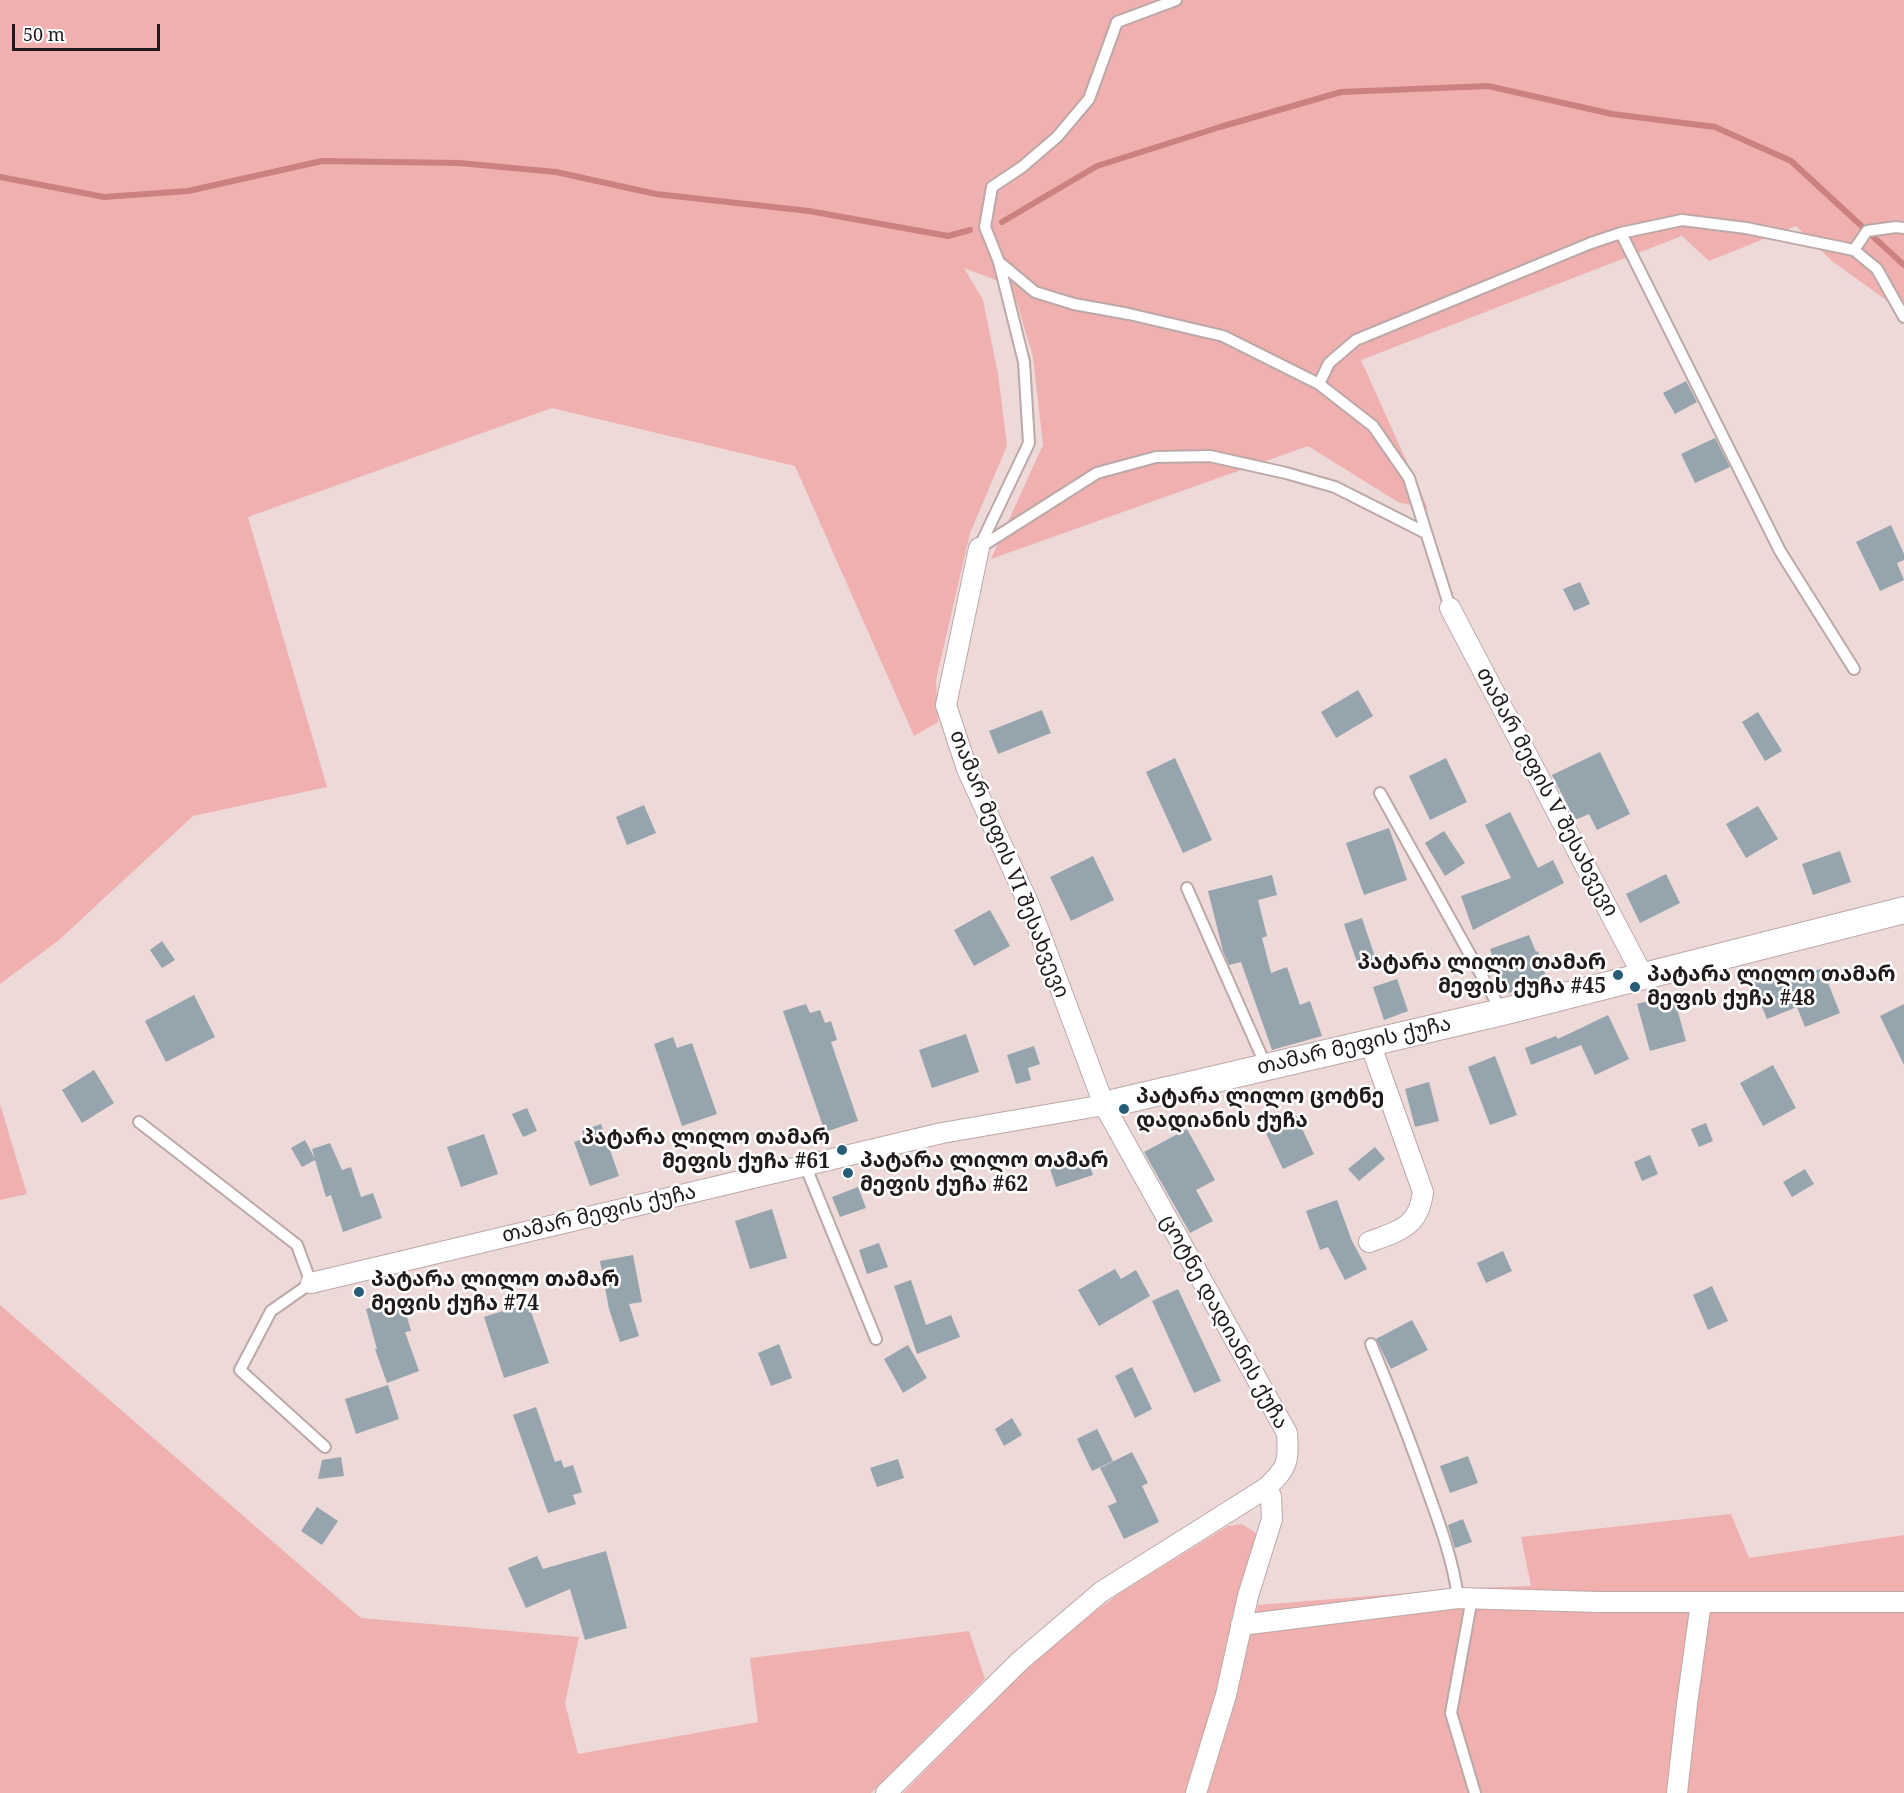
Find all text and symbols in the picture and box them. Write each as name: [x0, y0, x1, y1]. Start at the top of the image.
scale bar: [15, 12, 164, 50]
text: 50 m: [23, 22, 65, 46]
street label: თამარ მეფის V შესახვევი: [1470, 663, 1624, 921]
street label: თამარ მეფის VI შესახვევი: [944, 726, 1074, 1002]
place label: პატარა ლილო თამარ მეფის ქუჩა #45: [1357, 950, 1606, 1000]
place label: პატარა ლილო თამარ მეფის ქუჩა #48: [1647, 962, 1896, 1012]
marker: პატარა ლილო თამარ მეფის ქუჩა #45: [1611, 968, 1625, 982]
marker: პატარა ლილო თამარ მეფის ქუჩა #48: [1628, 980, 1642, 994]
street label: თამარ მეფის ქუჩა: [1254, 1011, 1454, 1081]
place label: პატარა ლილო ცოტნე დადიანის ქუჩა: [1136, 1084, 1384, 1134]
marker: პატარა ლილო ცოტნე დადიანის ქუჩა: [1117, 1102, 1131, 1116]
place label: პატარა ლილო თამარ მეფის ქუჩა #61: [581, 1125, 830, 1175]
marker: პატარა ლილო თამარ მეფის ქუჩა #61: [835, 1143, 849, 1157]
place label: პატარა ლილო თამარ მეფის ქუჩა #62: [860, 1148, 1109, 1198]
marker: პატარა ლილო თამარ მეფის ქუჩა #62: [841, 1166, 855, 1180]
street label: თამარ მეფის ქუჩა: [499, 1179, 699, 1249]
street label: ცოტნე დადიანის ქუჩა: [1155, 1210, 1293, 1434]
place label: პატარა ლილო თამარ მეფის ქუჩა #74: [371, 1267, 620, 1317]
marker: პატარა ლილო თამარ მეფის ქუჩა #74: [352, 1285, 366, 1299]

